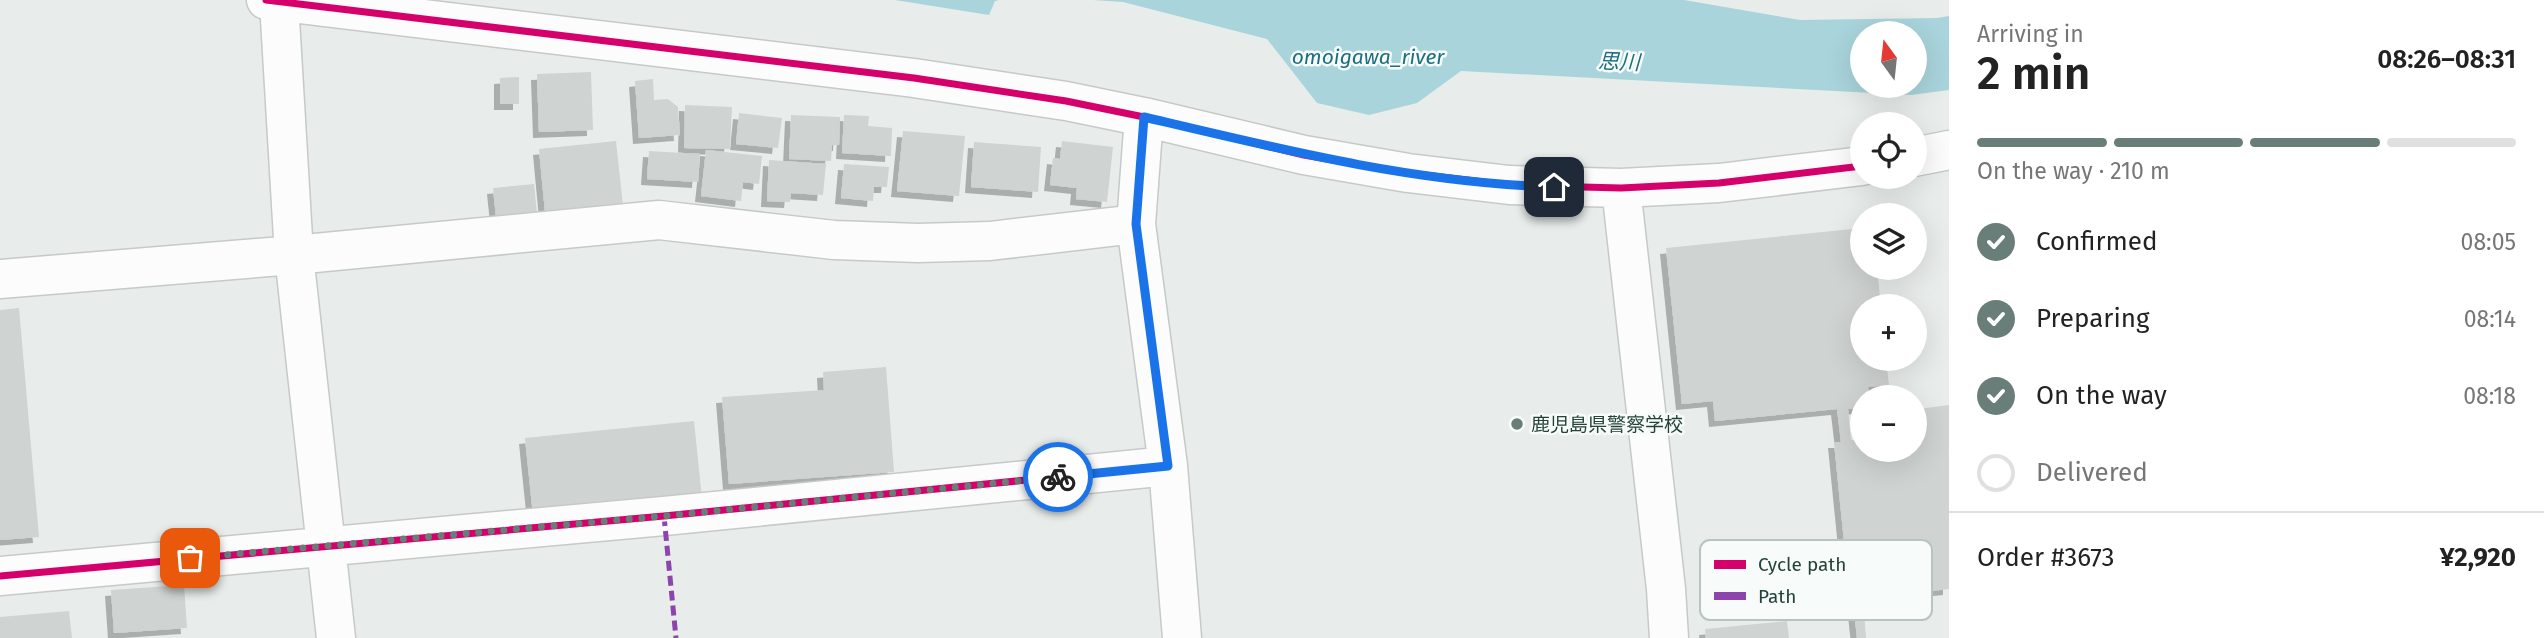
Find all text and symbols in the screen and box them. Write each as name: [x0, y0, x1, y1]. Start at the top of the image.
text: Arriving in: [1977, 20, 2084, 48]
north arrow: [1850, 21, 1927, 98]
map controls: [1850, 21, 1927, 462]
water label: omoigawa_river: [1292, 44, 1445, 70]
text: 08:26–08:31: [2377, 44, 2516, 75]
text: 2 min: [1977, 46, 2090, 101]
water label: 思川: [1598, 48, 1642, 76]
button: locate: [1850, 112, 1927, 189]
pin: [1524, 157, 1584, 217]
text: On the way · 210 m: [1977, 157, 2170, 185]
icon: home: [1535, 168, 1573, 206]
button: layers: [1850, 203, 1927, 280]
icon: check: [1977, 223, 2015, 261]
text: Confirmed: [2036, 226, 2157, 257]
text: 08:05: [2461, 228, 2516, 256]
button: +: [1850, 294, 1927, 371]
icon: check: [1977, 300, 2015, 338]
text: Preparing: [2036, 303, 2149, 334]
text: 08:14: [2464, 305, 2516, 333]
icon: check: [1977, 377, 2015, 415]
text: On the way: [2036, 380, 2167, 411]
text: 08:18: [2463, 382, 2516, 410]
button: −: [1850, 385, 1927, 462]
place label: 鹿児島県警察学校: [1531, 413, 1683, 436]
marker: 鹿児島県警察学校: [1509, 416, 1525, 432]
courier: [1023, 442, 1093, 512]
text: Delivered: [2036, 457, 2148, 488]
icon: bike: [1039, 458, 1077, 496]
pin: [160, 528, 220, 588]
icon: bag: [171, 539, 209, 577]
legend: [1700, 540, 1932, 620]
text: Order #3673: [1977, 542, 2115, 573]
text: ¥2,920: [2440, 542, 2516, 573]
text: Cycle path: [1758, 553, 1846, 576]
text: Path: [1758, 585, 1796, 608]

